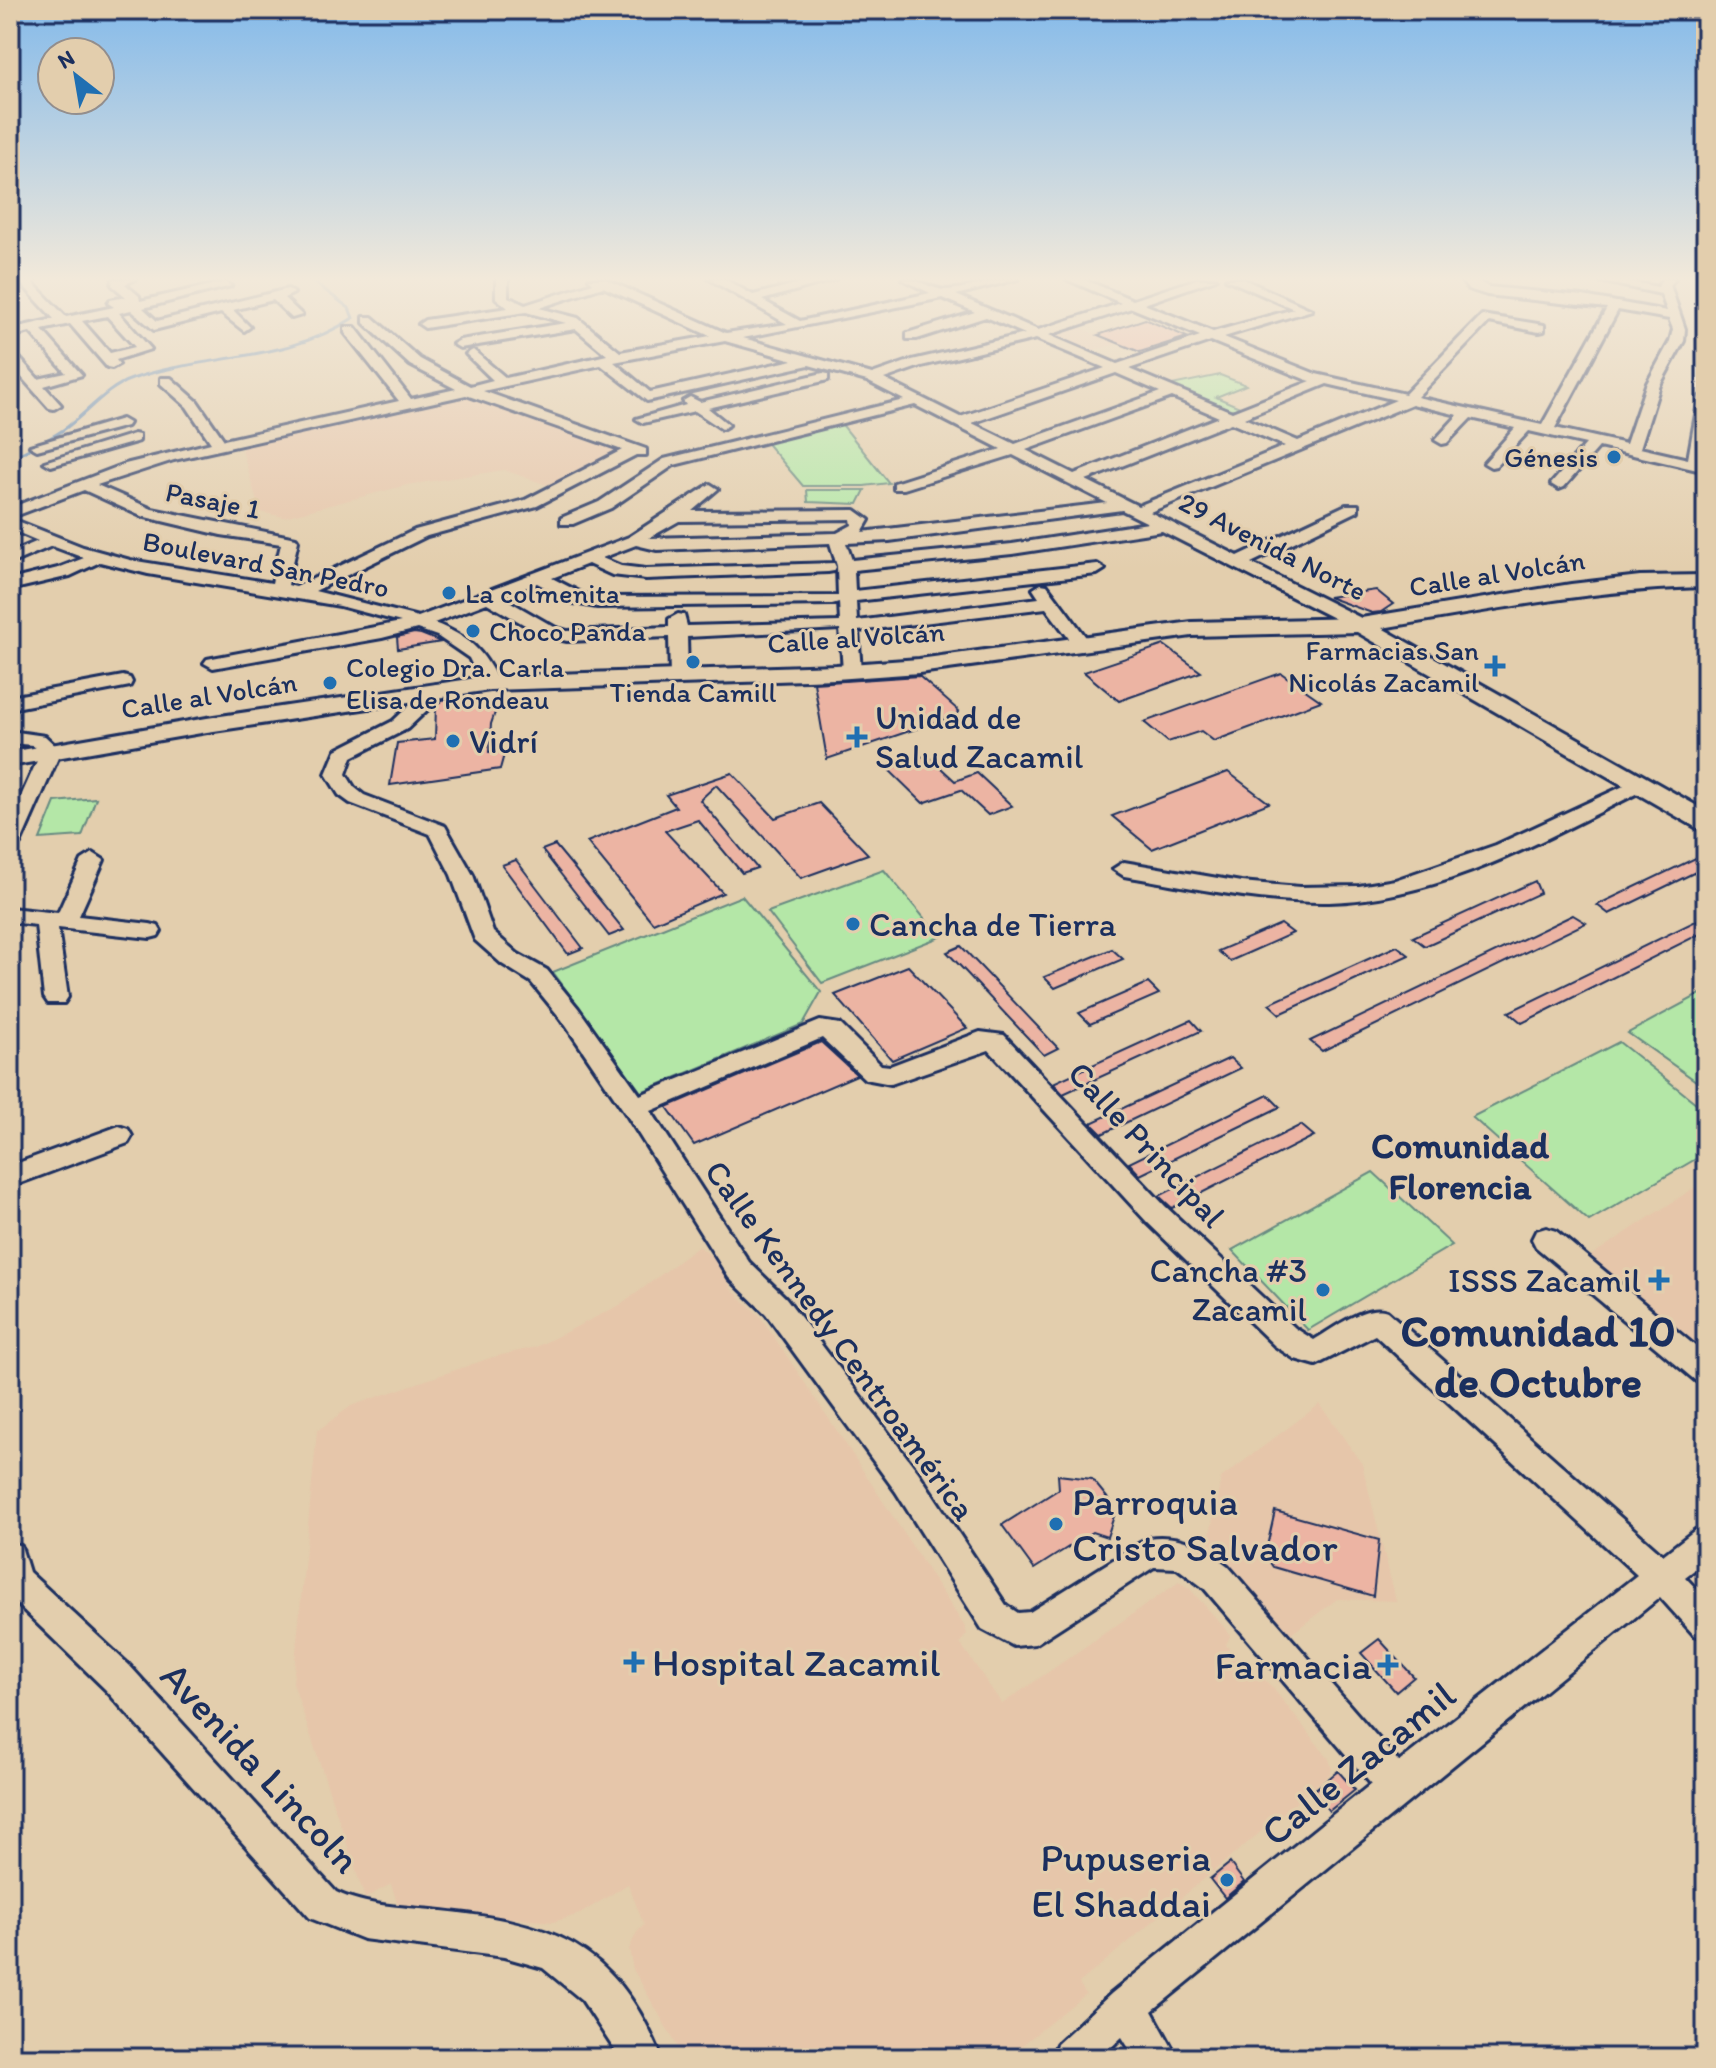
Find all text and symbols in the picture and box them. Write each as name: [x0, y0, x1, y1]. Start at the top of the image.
north arrow: [36, 36, 116, 116]
text: N: [53, 44, 79, 75]
place label: Génesis: [1504, 440, 1598, 474]
marker: Génesis: [1605, 448, 1623, 466]
street label: Pasaje 1: [163, 474, 263, 526]
street label: 29 Avenida Norte: [1174, 484, 1372, 608]
street label: Boulevard San Pedro: [140, 523, 392, 605]
street label: Calle al Volcán: [1407, 542, 1587, 604]
place label: La colmenita: [465, 576, 620, 610]
marker: La colmenita: [440, 584, 458, 602]
place label: Choco Panda: [489, 614, 647, 648]
street label: Calle al Volcán: [766, 614, 946, 660]
marker: Choco Panda: [464, 622, 482, 640]
place label: Farmacias San Nicolás Zacamil: [1288, 633, 1479, 699]
place label: Colegio Dra. Carla Elisa de Rondeau: [346, 650, 565, 716]
marker: Tienda Camill: [684, 653, 702, 671]
marker: Farmacias San Nicolás Zacamil: [1486, 657, 1504, 675]
street label: Calle al Volcán: [119, 664, 299, 726]
marker: Colegio Dra. Carla Elisa de Rondeau: [321, 674, 339, 692]
place label: Tienda Camill: [610, 675, 777, 709]
place label: Unidad de Salud Zacamil: [875, 697, 1084, 777]
place label: Vidrí: [469, 721, 538, 762]
marker: Unidad de Salud Zacamil: [846, 726, 868, 748]
marker: Vidrí: [444, 732, 462, 750]
place label: Cancha de Tierra: [869, 904, 1117, 945]
marker: Cancha de Tierra: [844, 915, 862, 933]
street label: Calle Principal: [1059, 1053, 1234, 1236]
district label: Comunidad Florencia: [1371, 1124, 1549, 1208]
street label: Calle Kennedy Centroamérica: [696, 1152, 985, 1529]
place label: Cancha #3 Zacamil: [1150, 1250, 1307, 1330]
place label: ISSS Zacamil: [1448, 1260, 1641, 1301]
marker: ISSS Zacamil: [1648, 1269, 1670, 1291]
marker: Cancha #3 Zacamil: [1314, 1281, 1332, 1299]
district label: Comunidad 10 de Octubre: [1400, 1304, 1676, 1408]
place label: Parroquia Cristo Salvador: [1072, 1477, 1338, 1571]
marker: Parroquia Cristo Salvador: [1047, 1515, 1065, 1533]
place label: Hospital Zacamil: [652, 1638, 941, 1686]
place label: Farmacia: [1214, 1641, 1372, 1689]
street label: Avenida Lincoln: [151, 1651, 371, 1883]
marker: Hospital Zacamil: [623, 1651, 645, 1673]
marker: Farmacia: [1379, 1656, 1397, 1674]
street label: Calle Zacamil: [1251, 1670, 1465, 1856]
place label: Pupuseria El Shaddai: [1031, 1833, 1211, 1927]
marker: Pupuseria El Shaddai: [1218, 1871, 1236, 1889]

